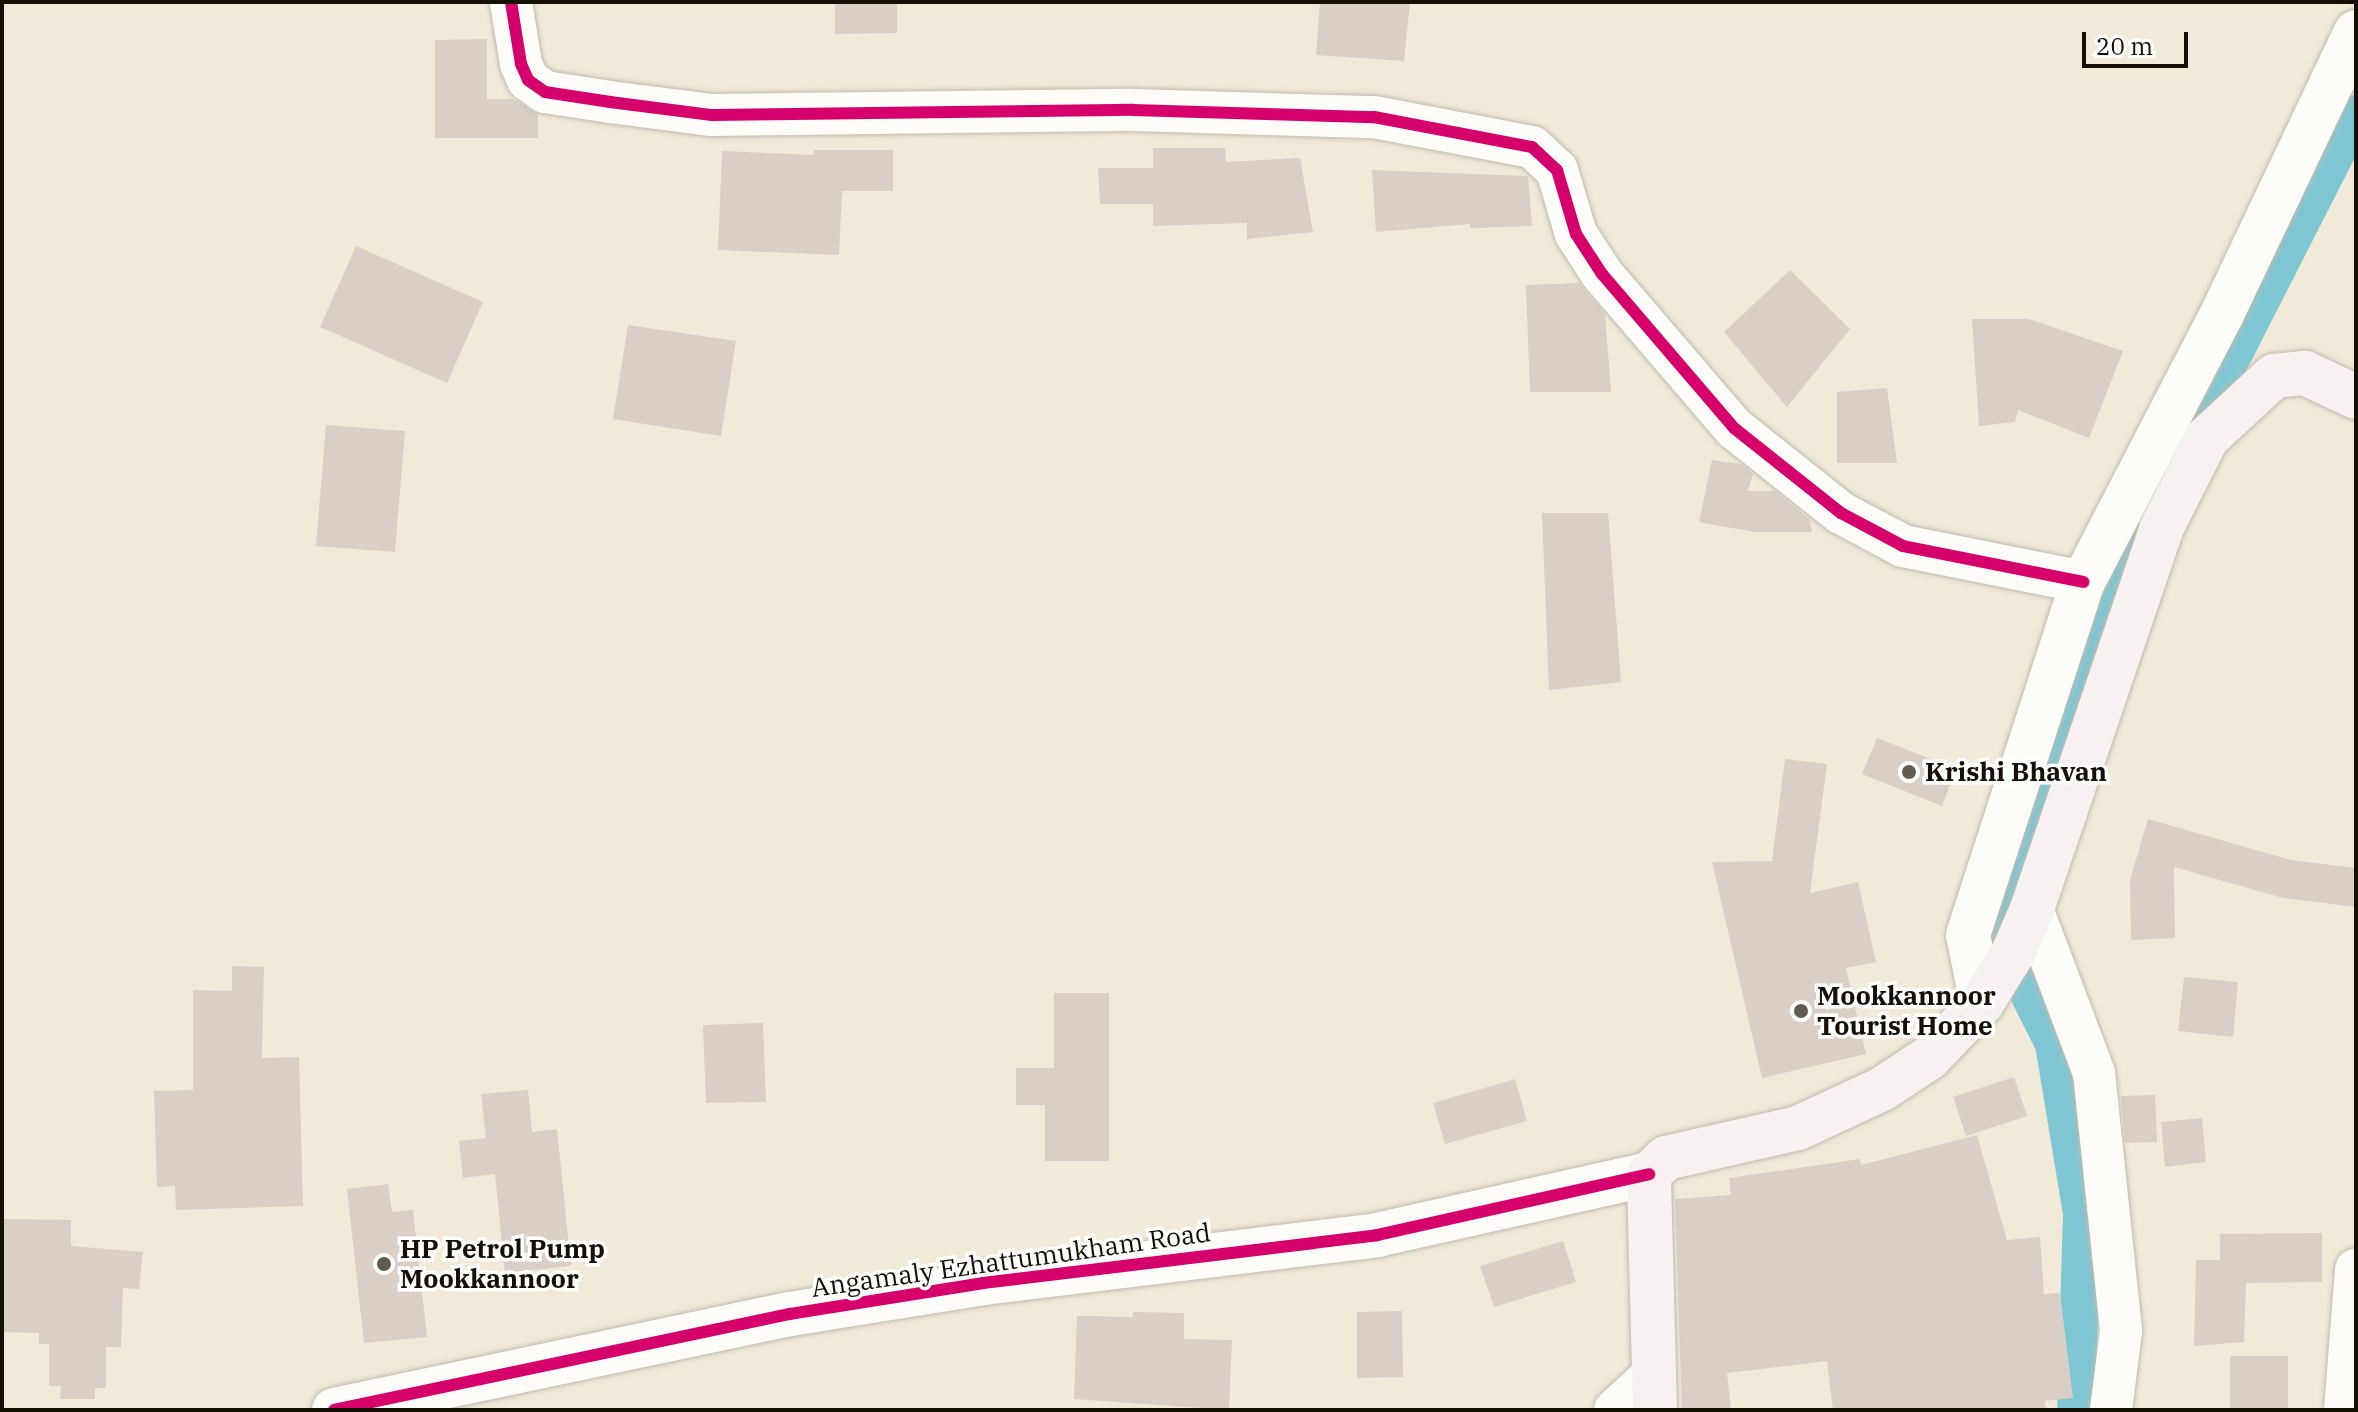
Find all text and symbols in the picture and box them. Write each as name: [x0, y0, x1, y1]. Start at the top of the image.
scale bar: [2086, 16, 2192, 66]
text: 20 m: [2096, 30, 2153, 62]
place label: Krishi Bhavan: [1925, 756, 2107, 788]
marker: Krishi Bhavan: [1900, 763, 1918, 781]
place label: Mookkannoor Tourist Home: [1817, 980, 1996, 1042]
marker: Mookkannoor Tourist Home: [1792, 1002, 1810, 1020]
street label: Angamaly Ezhattumukham Road: [809, 1217, 1213, 1303]
place label: HP Petrol Pump Mookkannoor: [400, 1233, 605, 1294]
marker: HP Petrol Pump Mookkannoor: [375, 1255, 393, 1273]

